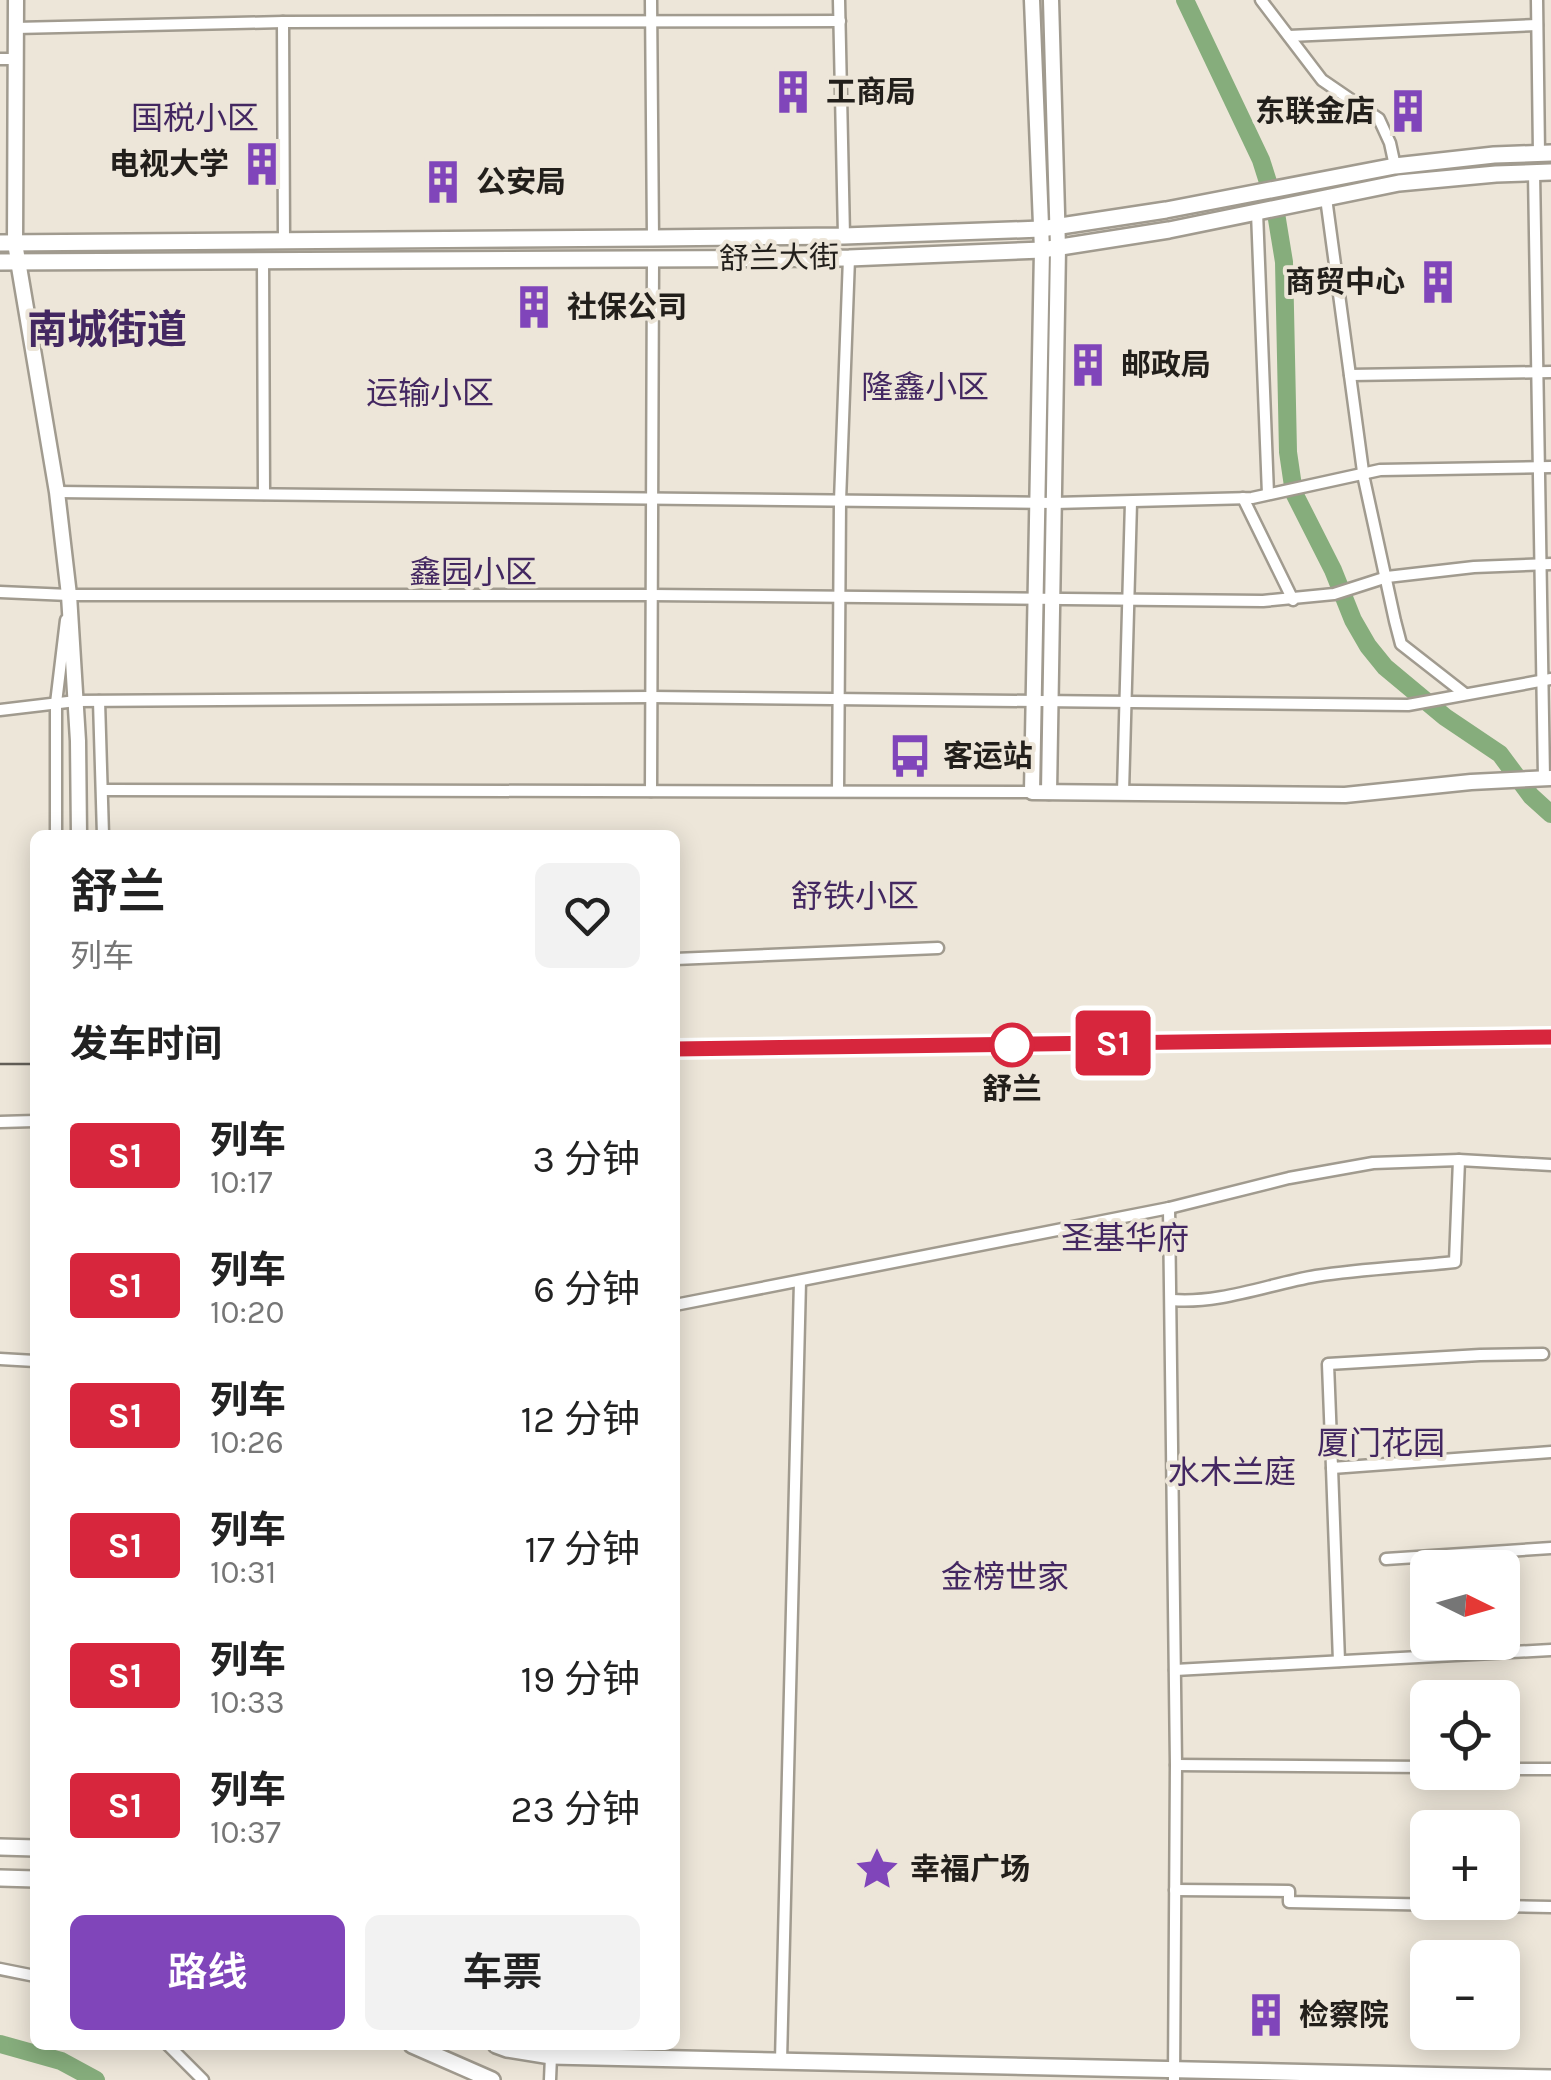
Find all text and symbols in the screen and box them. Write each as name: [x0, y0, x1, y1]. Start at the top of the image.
building icon: 工商局: [769, 68, 817, 116]
place label: 工商局: [826, 74, 916, 110]
building icon: 东联金店: [1384, 87, 1432, 135]
place label: 东联金店: [1255, 93, 1375, 129]
district label: 国税小区: [131, 100, 259, 137]
building icon: 电视大学: [238, 140, 286, 188]
place label: 电视大学: [109, 146, 229, 182]
building icon: 公安局: [419, 158, 467, 206]
place label: 公安局: [476, 164, 566, 200]
street label: 舒兰大街: [719, 239, 839, 277]
building icon: 商贸中心: [1414, 258, 1462, 306]
place label: 商贸中心: [1285, 264, 1405, 300]
building icon: 社保公司: [510, 283, 558, 331]
place label: 社保公司: [567, 289, 687, 325]
district label: 南城街道: [27, 306, 187, 353]
building icon: 邮政局: [1064, 341, 1112, 389]
place label: 邮政局: [1121, 347, 1211, 383]
district label: 隆鑫小区: [861, 369, 989, 406]
district label: 运输小区: [366, 375, 494, 412]
district label: 鑫园小区: [409, 554, 537, 591]
bus stop icon: 客运站: [886, 732, 934, 780]
place label: 客运站: [943, 738, 1033, 774]
button: heart: [535, 863, 640, 968]
text: 舒兰: [70, 864, 166, 920]
district label: 舒铁小区: [791, 878, 919, 915]
text: 列车: [70, 938, 134, 975]
line badge: S1: [1068, 1010, 1158, 1076]
text: 发车时间: [70, 1022, 222, 1067]
text: S1: [1096, 1023, 1130, 1064]
marker: 舒兰: [991, 1024, 1033, 1066]
place label: 舒兰: [982, 1071, 1042, 1107]
text: 列车: [210, 1118, 286, 1163]
text: S1: [108, 1135, 142, 1176]
text: 3 分钟: [533, 1137, 640, 1182]
text: 10:17: [210, 1164, 273, 1201]
district label: 圣基华府: [1061, 1220, 1189, 1257]
text: 列车: [210, 1248, 286, 1293]
text: S1: [108, 1265, 142, 1306]
text: 6 分钟: [533, 1267, 640, 1312]
text: 10:20: [210, 1294, 284, 1331]
text: 列车: [210, 1378, 286, 1423]
text: S1: [108, 1395, 142, 1436]
text: 12 分钟: [520, 1397, 640, 1442]
text: 10:26: [210, 1424, 284, 1461]
district label: 厦门花园: [1317, 1425, 1445, 1462]
district label: 水木兰庭: [1168, 1454, 1296, 1491]
text: 列车: [210, 1508, 286, 1553]
text: S1: [108, 1525, 142, 1566]
text: 17 分钟: [525, 1527, 640, 1572]
north arrow: [1410, 1550, 1520, 1660]
map controls: [1410, 1550, 1520, 2050]
text: 10:31: [210, 1554, 276, 1591]
district label: 金榜世家: [941, 1559, 1069, 1596]
text: 列车: [210, 1638, 286, 1683]
text: S1: [108, 1655, 142, 1696]
text: 19 分钟: [520, 1657, 640, 1702]
button: locate: [1410, 1680, 1520, 1790]
text: 10:33: [210, 1684, 285, 1721]
text: 列车: [210, 1768, 286, 1813]
text: S1: [108, 1785, 142, 1826]
text: 23 分钟: [511, 1787, 640, 1832]
button: +: [1410, 1810, 1520, 1920]
text: 10:37: [210, 1814, 281, 1851]
place icon: 幸福广场: [853, 1845, 901, 1893]
place label: 幸福广场: [910, 1851, 1030, 1887]
button: 路线: [70, 1915, 345, 2030]
button: 车票: [365, 1915, 640, 2030]
button: −: [1410, 1940, 1520, 2050]
building icon: 检察院: [1242, 1991, 1290, 2039]
place label: 检察院: [1299, 1997, 1389, 2033]

